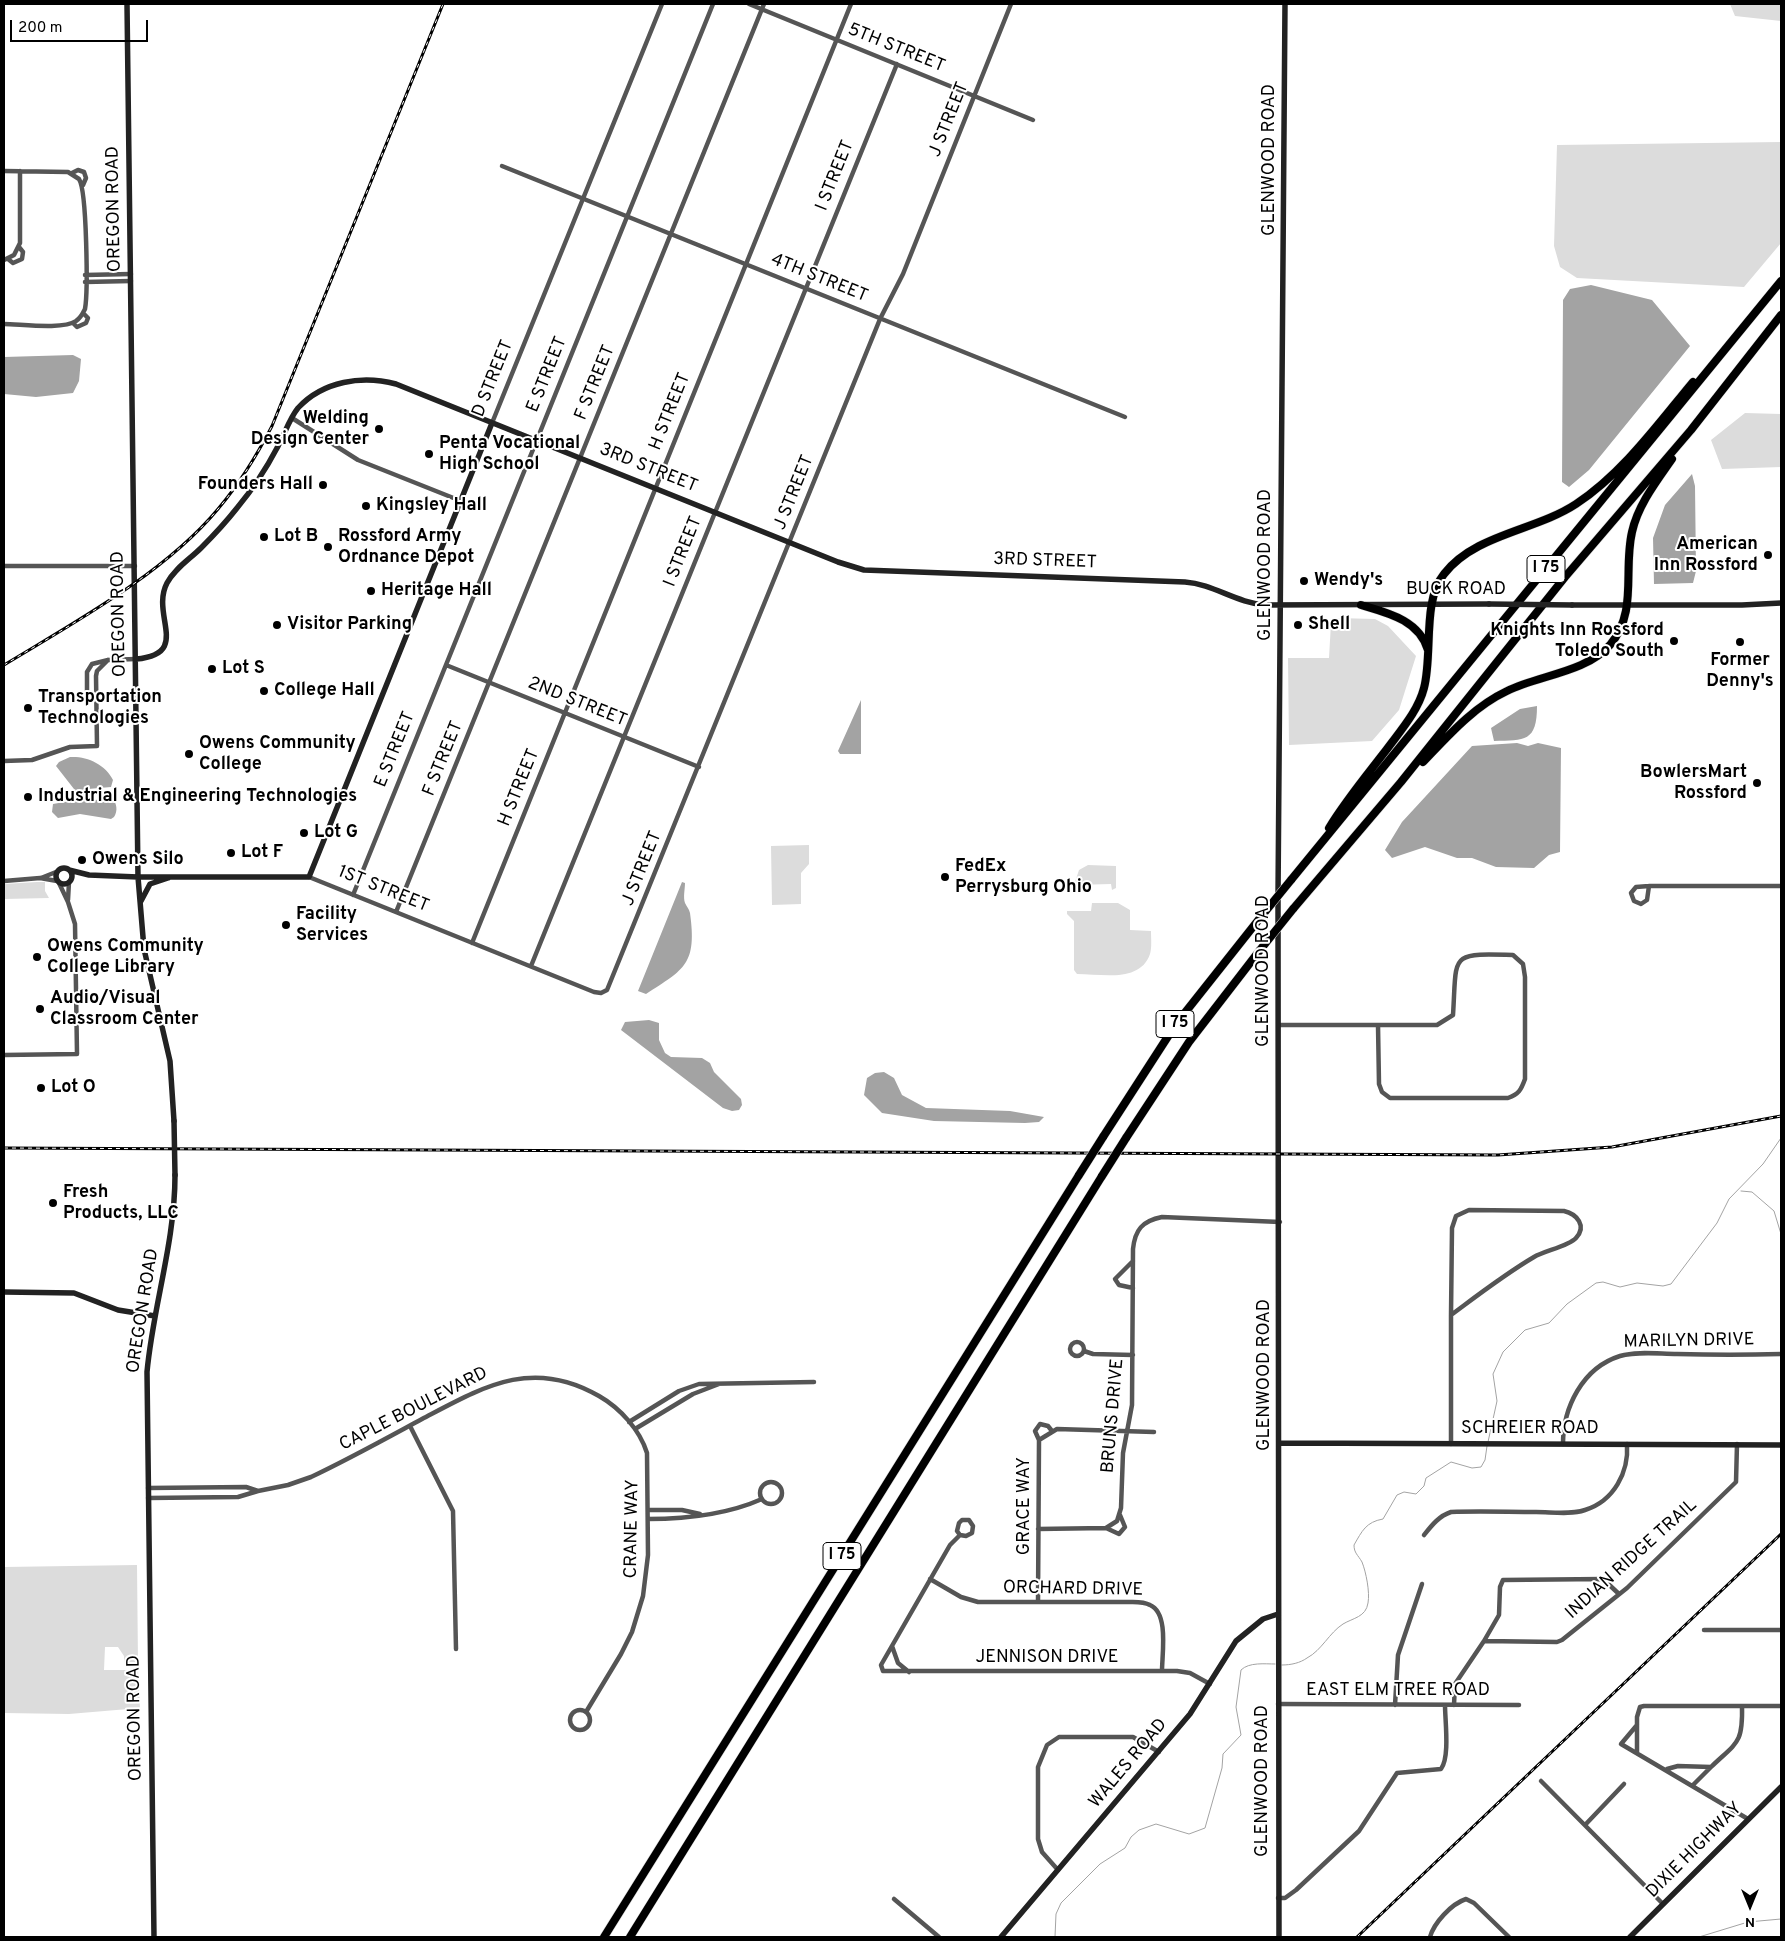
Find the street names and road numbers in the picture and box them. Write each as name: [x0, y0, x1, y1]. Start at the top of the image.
street label: 5TH STREET: [844, 20, 948, 78]
street label: J STREET: [925, 79, 975, 161]
street label: GLENWOOD ROAD: [1259, 84, 1281, 236]
street label: I STREET: [812, 138, 860, 214]
street label: OREGON ROAD: [103, 146, 127, 272]
street label: 4TH STREET: [767, 250, 871, 308]
street label: E STREET: [523, 334, 573, 416]
street label: D STREET: [469, 337, 519, 421]
street label: F STREET: [571, 342, 621, 424]
street label: H STREET: [646, 370, 696, 454]
street label: 3RD STREET: [596, 440, 700, 498]
street label: J STREET: [770, 452, 820, 534]
street label: GLENWOOD ROAD: [1255, 489, 1277, 641]
street label: I STREET: [660, 514, 708, 590]
street label: 3RD STREET: [993, 549, 1097, 575]
street label: OREGON ROAD: [108, 551, 132, 677]
road number: I 75: [1527, 556, 1565, 582]
street label: BUCK ROAD: [1406, 579, 1506, 601]
street label: 2ND STREET: [524, 673, 630, 733]
street label: E STREET: [371, 709, 421, 791]
street label: F STREET: [419, 718, 469, 800]
street label: H STREET: [495, 746, 545, 830]
street label: J STREET: [618, 828, 668, 910]
street label: 1ST STREET: [334, 862, 432, 918]
street label: GLENWOOD ROAD: [1253, 895, 1275, 1047]
road number: I 75: [1156, 1011, 1194, 1038]
street label: OREGON ROAD: [123, 1247, 165, 1375]
street label: GLENWOOD ROAD: [1254, 1299, 1276, 1451]
street label: MARILYN DRIVE: [1623, 1330, 1755, 1354]
street label: BRUNS DRIVE: [1098, 1358, 1130, 1474]
street label: CAPLE BOULEVARD: [336, 1363, 492, 1457]
street label: SCHREIER ROAD: [1461, 1418, 1599, 1440]
street label: GRACE WAY: [1014, 1457, 1036, 1555]
street label: CRANE WAY: [621, 1479, 645, 1579]
street label: INDIAN RIDGE TRAIL: [1562, 1495, 1702, 1625]
road number: I 75: [823, 1542, 861, 1570]
street label: ORCHARD DRIVE: [1003, 1578, 1143, 1602]
street label: JENNISON DRIVE: [975, 1647, 1119, 1669]
street label: OREGON ROAD: [124, 1655, 148, 1781]
street label: EAST ELM TREE ROAD: [1306, 1680, 1490, 1702]
street label: GLENWOOD ROAD: [1252, 1705, 1274, 1857]
street label: WALES ROAD: [1085, 1715, 1173, 1813]
street label: DIXIE HIGHWAY: [1643, 1799, 1747, 1903]

